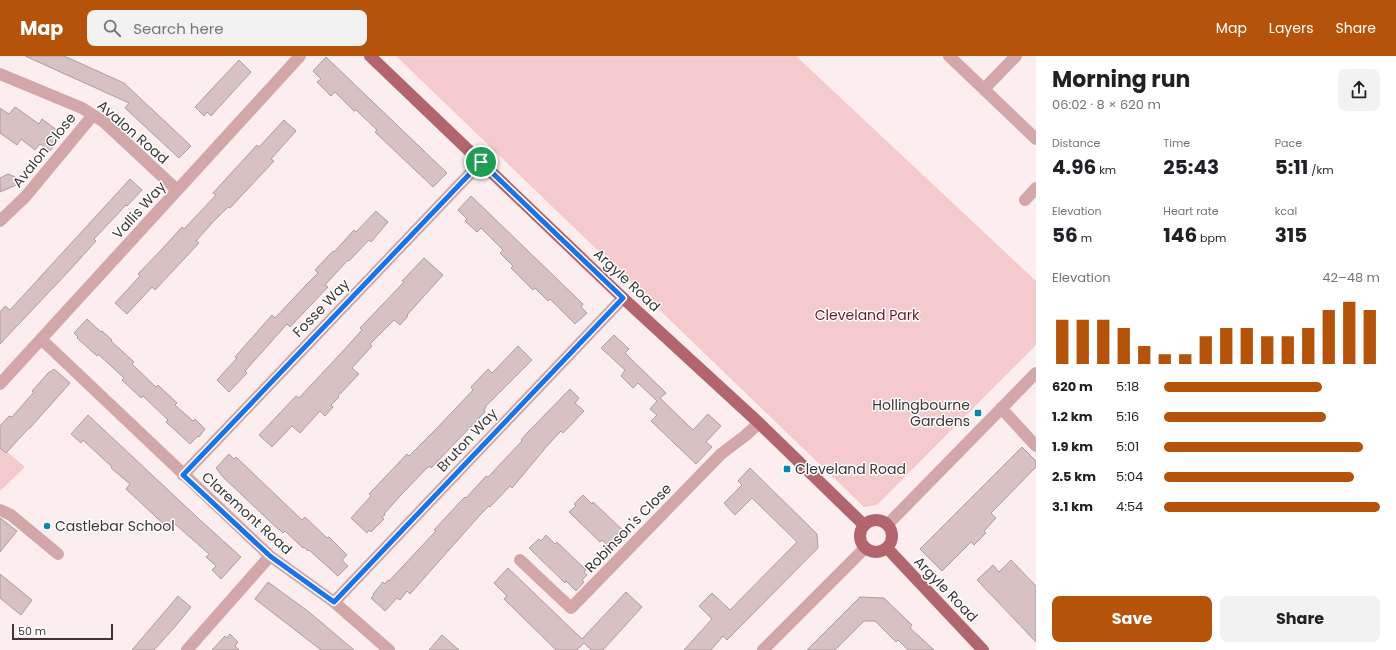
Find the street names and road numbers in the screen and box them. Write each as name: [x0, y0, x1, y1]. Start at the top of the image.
street label: Avalon Road: [93, 95, 173, 169]
street label: Avalon Close: [8, 108, 81, 192]
street label: Vallis Way: [108, 177, 170, 243]
street label: Argyle Road: [589, 244, 665, 316]
street label: Fosse Way: [288, 274, 354, 342]
street label: Bruton Way: [432, 404, 502, 476]
street label: Claremont Road: [198, 467, 296, 559]
street label: Robinson's Close: [580, 479, 676, 577]
street label: Argyle Road: [910, 552, 982, 626]

